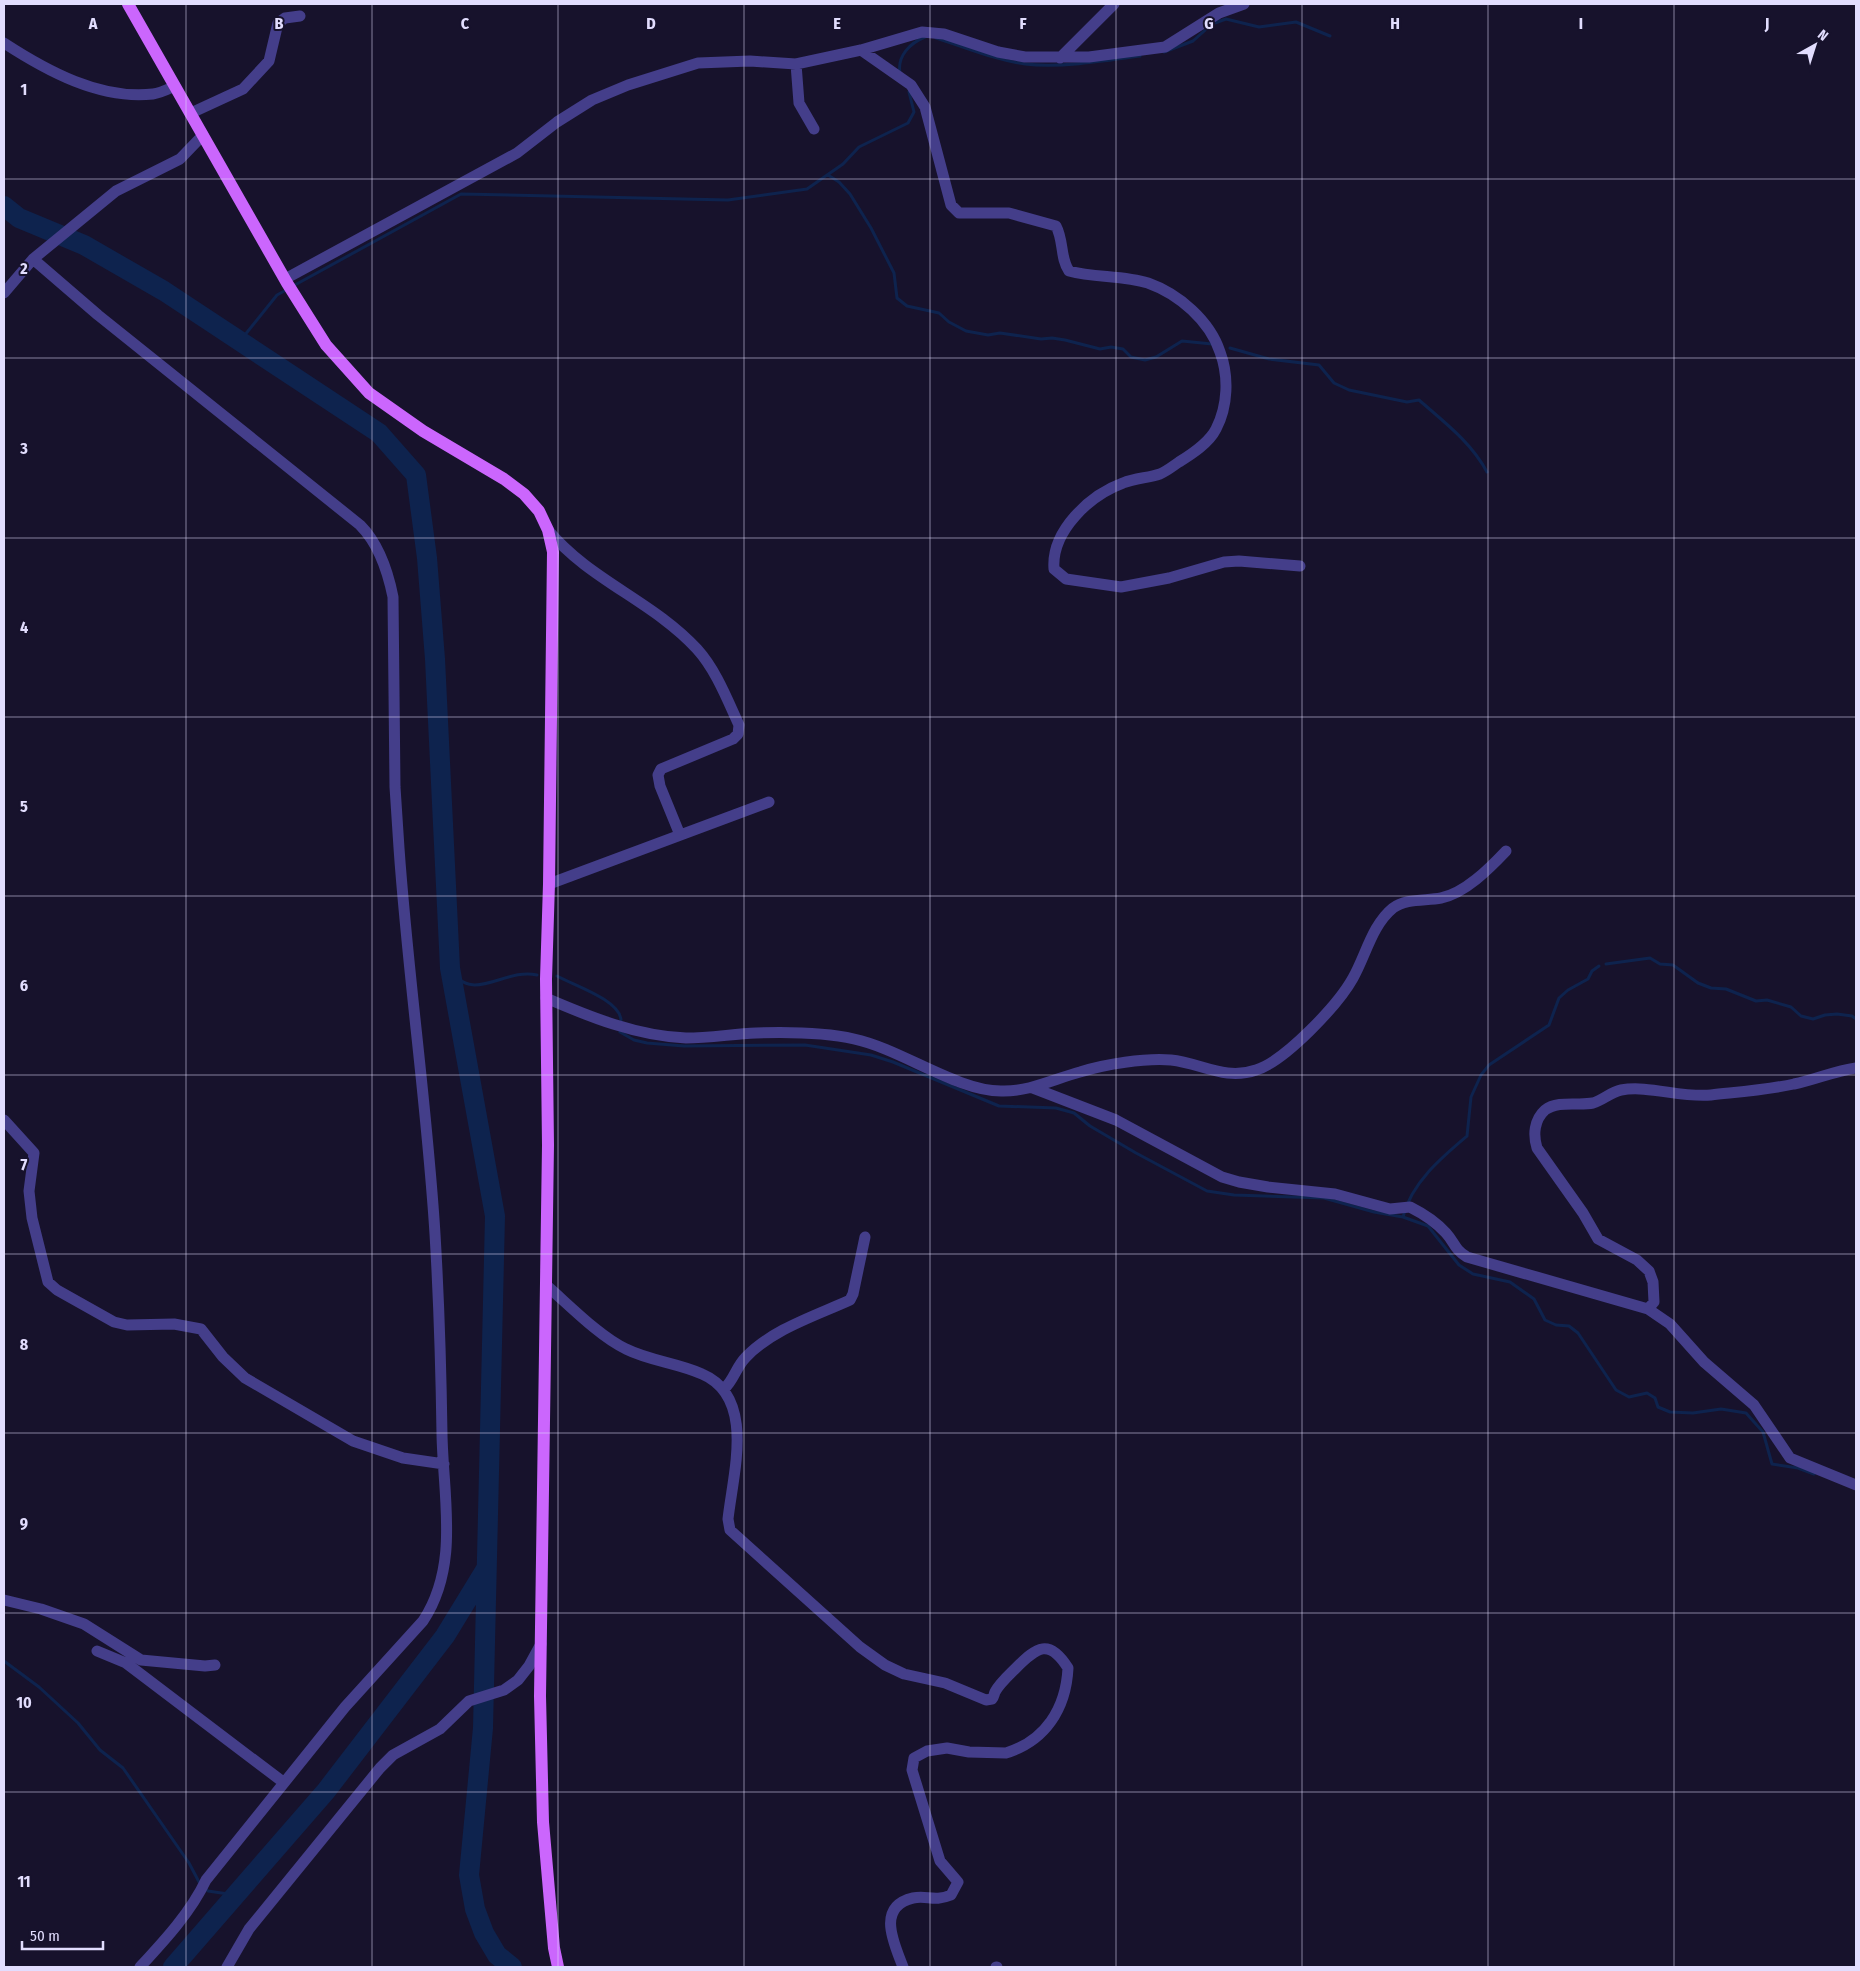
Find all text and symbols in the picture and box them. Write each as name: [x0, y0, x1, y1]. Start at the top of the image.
text: A: [88, 14, 98, 33]
text: B: [275, 14, 284, 33]
text: C: [461, 14, 470, 33]
text: D: [646, 14, 656, 33]
text: E: [833, 14, 841, 33]
text: F: [1019, 14, 1027, 33]
text: G: [1204, 14, 1214, 33]
text: H: [1390, 14, 1400, 33]
text: I: [1579, 14, 1583, 33]
text: J: [1764, 14, 1769, 33]
north arrow: [1790, 20, 1840, 70]
text: N: [1814, 26, 1831, 45]
text: 1: [21, 80, 27, 99]
text: 2: [19, 259, 28, 278]
text: 3: [19, 439, 28, 458]
text: 4: [20, 618, 28, 637]
text: 5: [20, 797, 28, 816]
text: 6: [20, 976, 28, 995]
text: 7: [21, 1155, 28, 1174]
text: 8: [20, 1335, 29, 1354]
text: 9: [20, 1514, 28, 1533]
text: 10: [16, 1693, 32, 1712]
text: 11: [17, 1872, 31, 1891]
scale bar: [22, 1918, 104, 1950]
text: 50 m: [30, 1927, 60, 1945]

